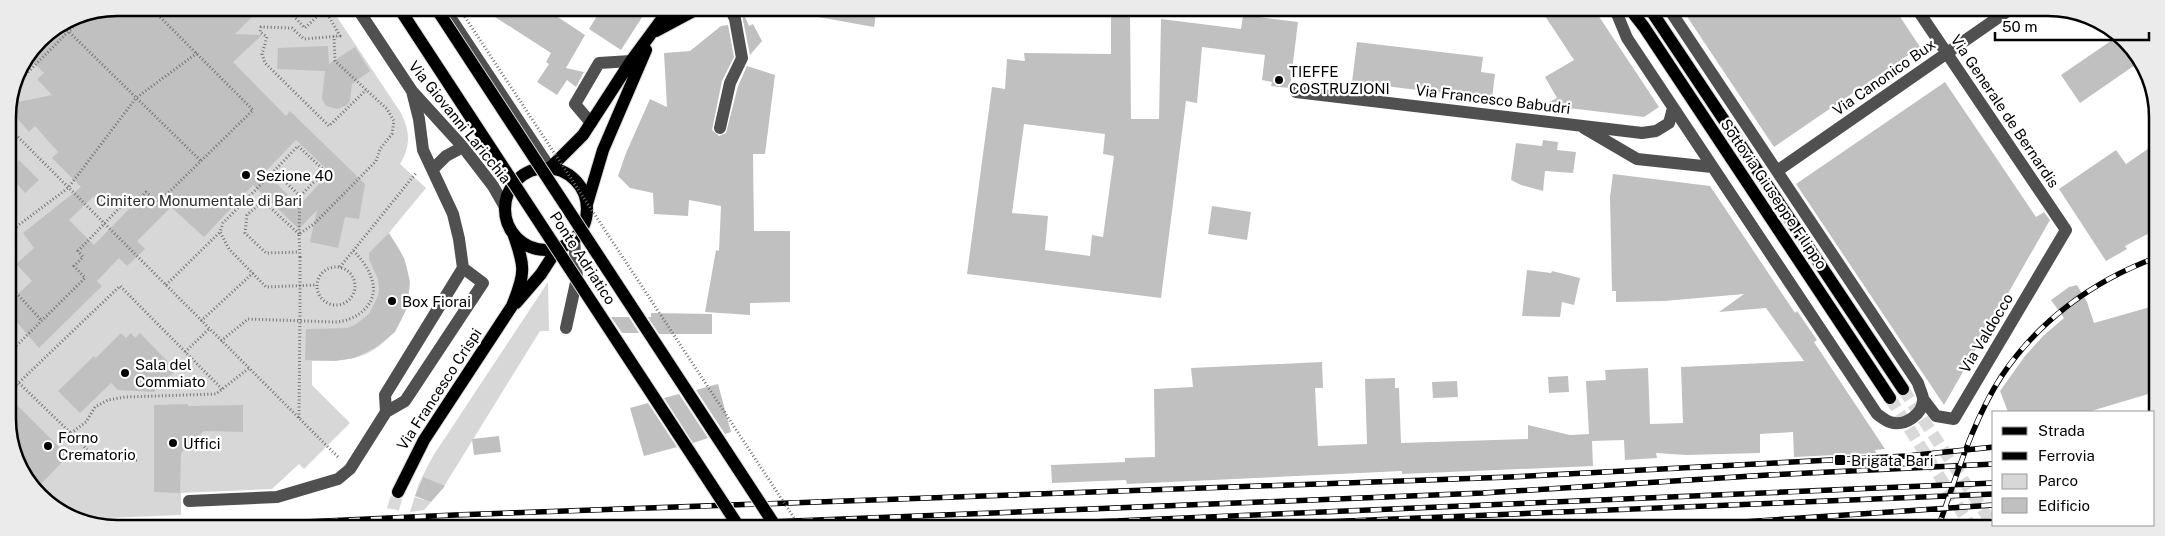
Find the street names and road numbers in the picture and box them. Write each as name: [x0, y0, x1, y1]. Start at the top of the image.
street label: Via Generale de Bernardis: [1947, 31, 2063, 191]
street label: Via Canonico Bux: [1830, 35, 1938, 119]
street label: Via Giovanni Laricchia: [405, 57, 515, 187]
street label: Via Francesco Babudri: [1415, 81, 1571, 117]
street label: Sottovia Giuseppe Filippo: [1717, 116, 1831, 272]
street label: Ponte Adriatico: [547, 208, 619, 308]
street label: Via Valdocco: [1956, 290, 2016, 376]
street label: Via Francesco Crispi: [393, 325, 485, 453]

